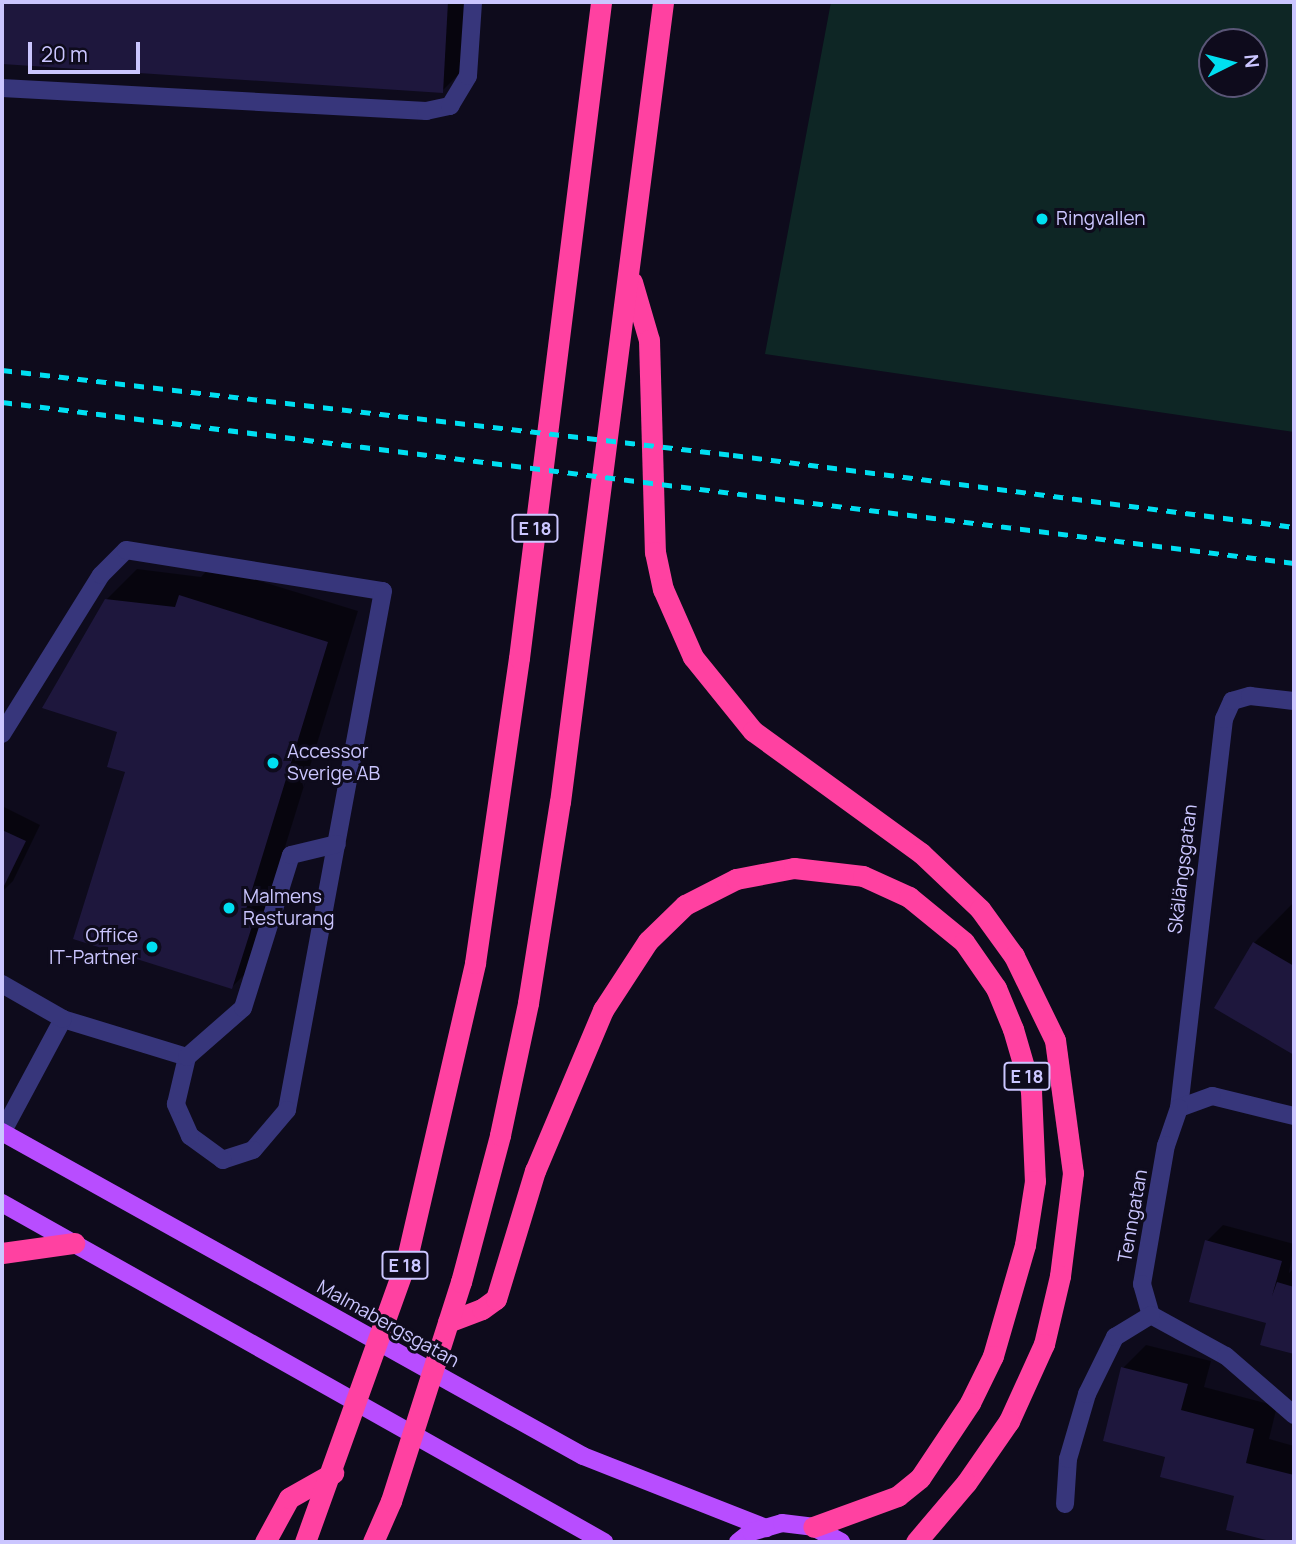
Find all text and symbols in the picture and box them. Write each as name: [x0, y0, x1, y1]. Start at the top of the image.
scale bar: [32, 28, 144, 72]
north arrow: [1198, 28, 1268, 98]
text: 20 m: [41, 40, 88, 68]
text: N: [1238, 53, 1266, 69]
place label: Ringvallen: [1056, 208, 1146, 230]
marker: Ringvallen: [1034, 211, 1050, 227]
road number: E 18: [510, 514, 560, 542]
place label: Accessor Sverige AB: [287, 741, 380, 785]
marker: Accessor Sverige AB: [265, 755, 281, 771]
street label: Skälängsgatan: [1164, 803, 1202, 935]
place label: Malmens Resturang: [243, 886, 335, 930]
marker: Malmens Resturang: [221, 900, 237, 916]
place label: Office IT-Partner: [49, 925, 138, 969]
marker: Office IT-Partner: [144, 939, 160, 955]
road number: E 18: [1002, 1062, 1052, 1091]
street label: Tenngatan: [1114, 1168, 1152, 1264]
road number: E 18: [380, 1250, 430, 1280]
street label: Malmabergsgatan: [313, 1276, 463, 1372]

